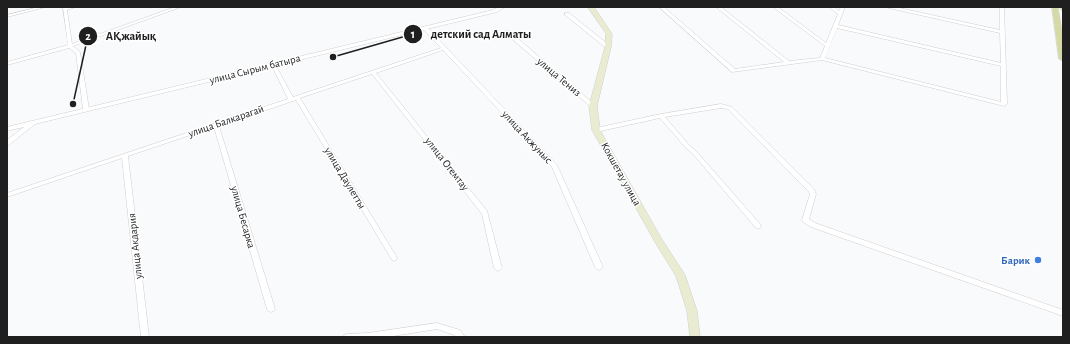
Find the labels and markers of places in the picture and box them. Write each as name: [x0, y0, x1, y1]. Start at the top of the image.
callout: детский сад Алматы: [403, 22, 539, 46]
callout: АҚжайық: [78, 24, 164, 48]
place label: Барик: [1001, 255, 1031, 266]
marker: Барик: [1033, 255, 1043, 265]

